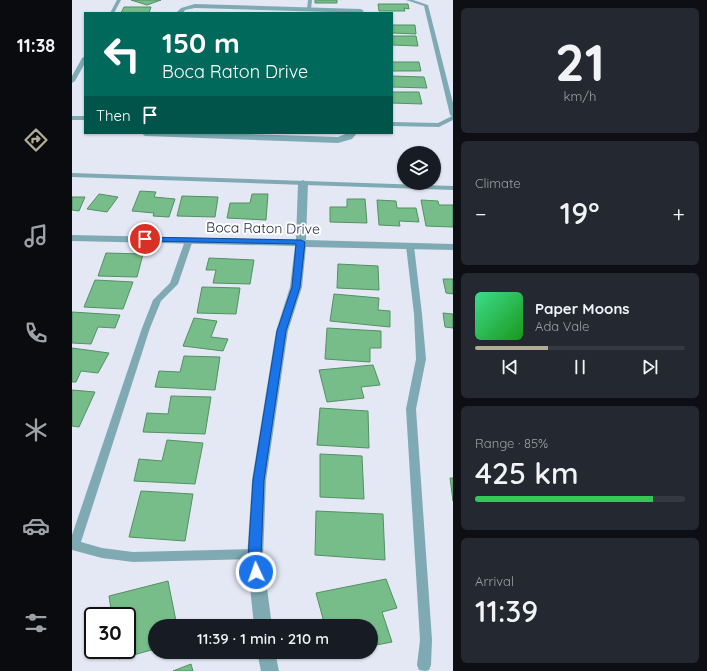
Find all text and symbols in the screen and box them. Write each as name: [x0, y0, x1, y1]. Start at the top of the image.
text: 150 m: [162, 25, 240, 60]
icon: left: [96, 28, 148, 80]
text: 21: [555, 29, 605, 94]
text: 11:38: [17, 34, 55, 57]
text: Boca Raton Drive: [162, 60, 308, 83]
text: km/h: [564, 88, 596, 104]
icon: arrive: [139, 104, 161, 126]
text: Then: [96, 106, 131, 125]
icon: directions: [22, 126, 50, 154]
map controls: [397, 146, 441, 190]
button: layers: [397, 146, 441, 190]
text: Climate: [475, 175, 521, 191]
text: 19°: [560, 194, 599, 232]
text: −: [475, 200, 486, 228]
text: +: [673, 200, 685, 228]
street label: Boca Raton Drive: [206, 218, 320, 238]
icon: music: [22, 222, 50, 250]
pin: [128, 222, 162, 256]
icon: arrive: [134, 228, 156, 250]
text: Paper Moons: [535, 299, 630, 318]
text: Ada Vale: [535, 318, 589, 334]
icon: phone: [22, 319, 50, 347]
icon: previous: [499, 356, 521, 378]
icon: pause: [569, 356, 591, 378]
icon: next: [639, 356, 661, 378]
icon: climate: [22, 416, 50, 444]
text: Range · 85%: [475, 435, 548, 451]
text: 425 km: [475, 454, 579, 492]
icon: car: [22, 512, 50, 540]
position arrow: [235, 551, 277, 593]
text: Arrival: [475, 573, 514, 589]
text: 11:39: [475, 592, 538, 630]
speed limit sign: 30: [84, 607, 136, 659]
icon: filters: [22, 609, 50, 637]
text: 11:39 · 1 min · 210 m: [197, 629, 329, 648]

